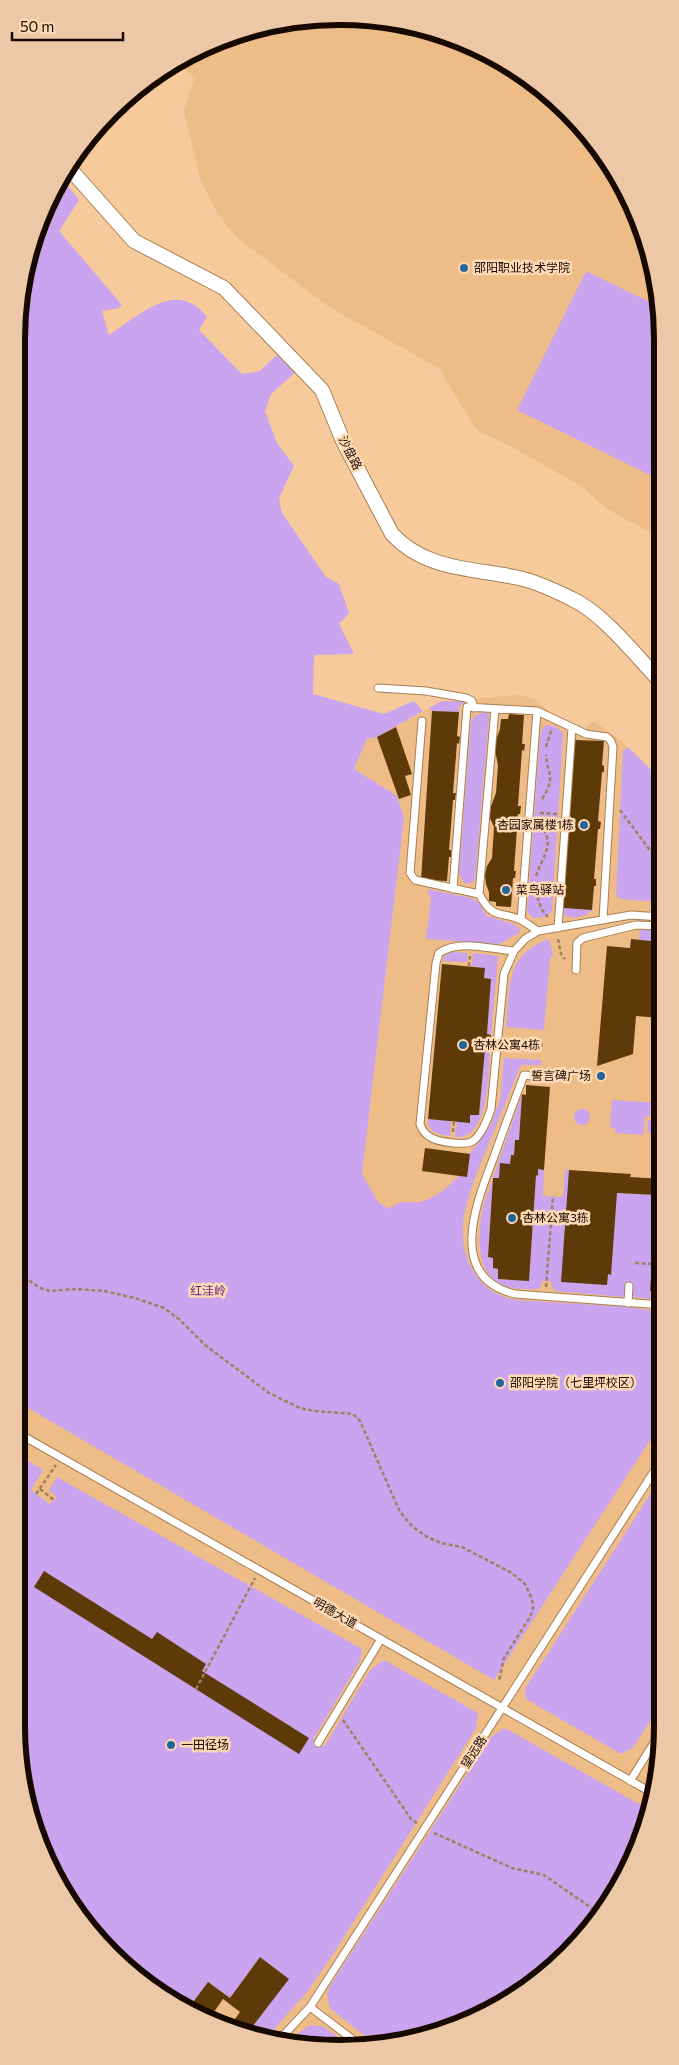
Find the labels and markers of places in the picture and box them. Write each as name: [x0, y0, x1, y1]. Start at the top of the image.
place label: 邵阳职业技术学院: [474, 260, 570, 274]
marker: 邵阳职业技术学院: [458, 262, 470, 274]
place label: 杏园家属楼1栋: [497, 817, 574, 831]
marker: 杏园家属楼1栋: [578, 819, 590, 831]
place label: 菜鸟驿站: [516, 882, 564, 896]
marker: 菜鸟驿站: [500, 884, 512, 896]
place label: 杏林公寓4栋: [473, 1037, 540, 1051]
marker: 杏林公寓4栋: [457, 1039, 469, 1051]
place label: 誓言碑广场: [531, 1068, 591, 1082]
marker: 誓言碑广场: [595, 1070, 607, 1082]
place label: 杏林公寓3栋: [522, 1210, 589, 1224]
marker: 杏林公寓3栋: [506, 1212, 518, 1224]
place label: 邵阳学院（七里坪校区）: [510, 1375, 642, 1389]
marker: 邵阳学院（七里坪校区）: [494, 1377, 506, 1389]
place label: 一田径场: [181, 1737, 229, 1751]
marker: 一田径场: [165, 1739, 177, 1751]

